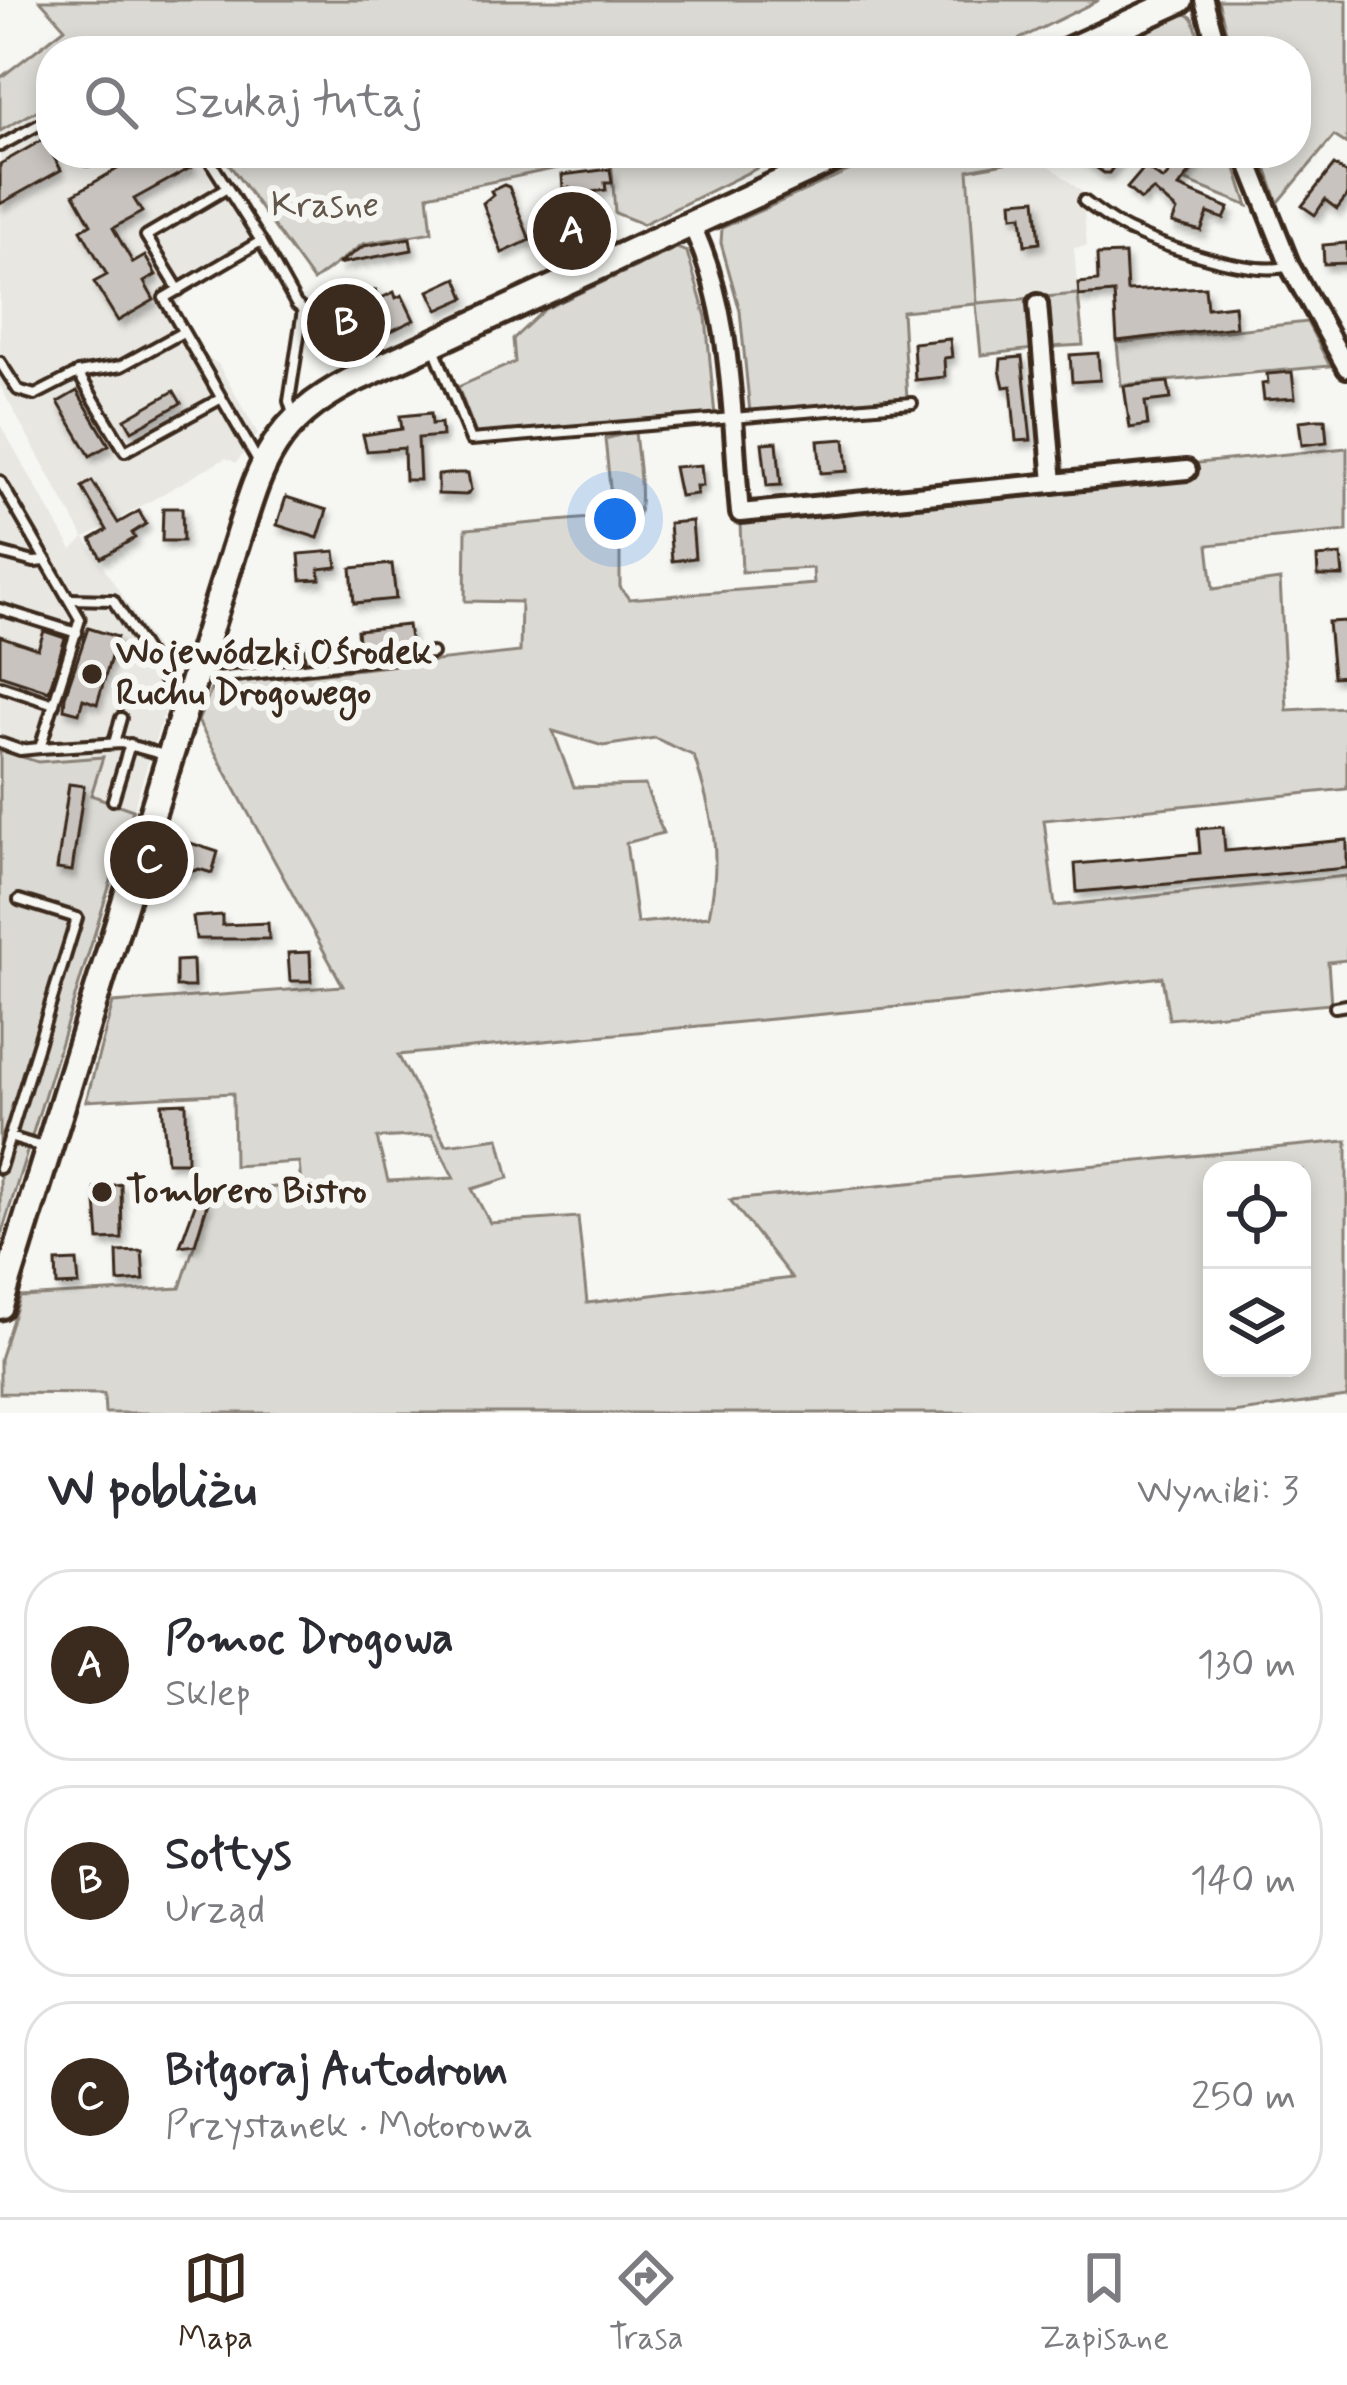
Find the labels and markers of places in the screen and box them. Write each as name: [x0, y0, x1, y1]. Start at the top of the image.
pin: A: [533, 186, 611, 276]
pin: B: [307, 278, 385, 368]
place label: Wojewódzki Ośrodek Ruchu Drogowego: [116, 630, 433, 721]
marker: Wojewódzki Ośrodek Ruchu Drogowego: [79, 661, 105, 687]
pin: C: [110, 815, 188, 905]
place label: Tombrero Bistro: [126, 1169, 367, 1216]
marker: Tombrero Bistro: [89, 1179, 115, 1205]

